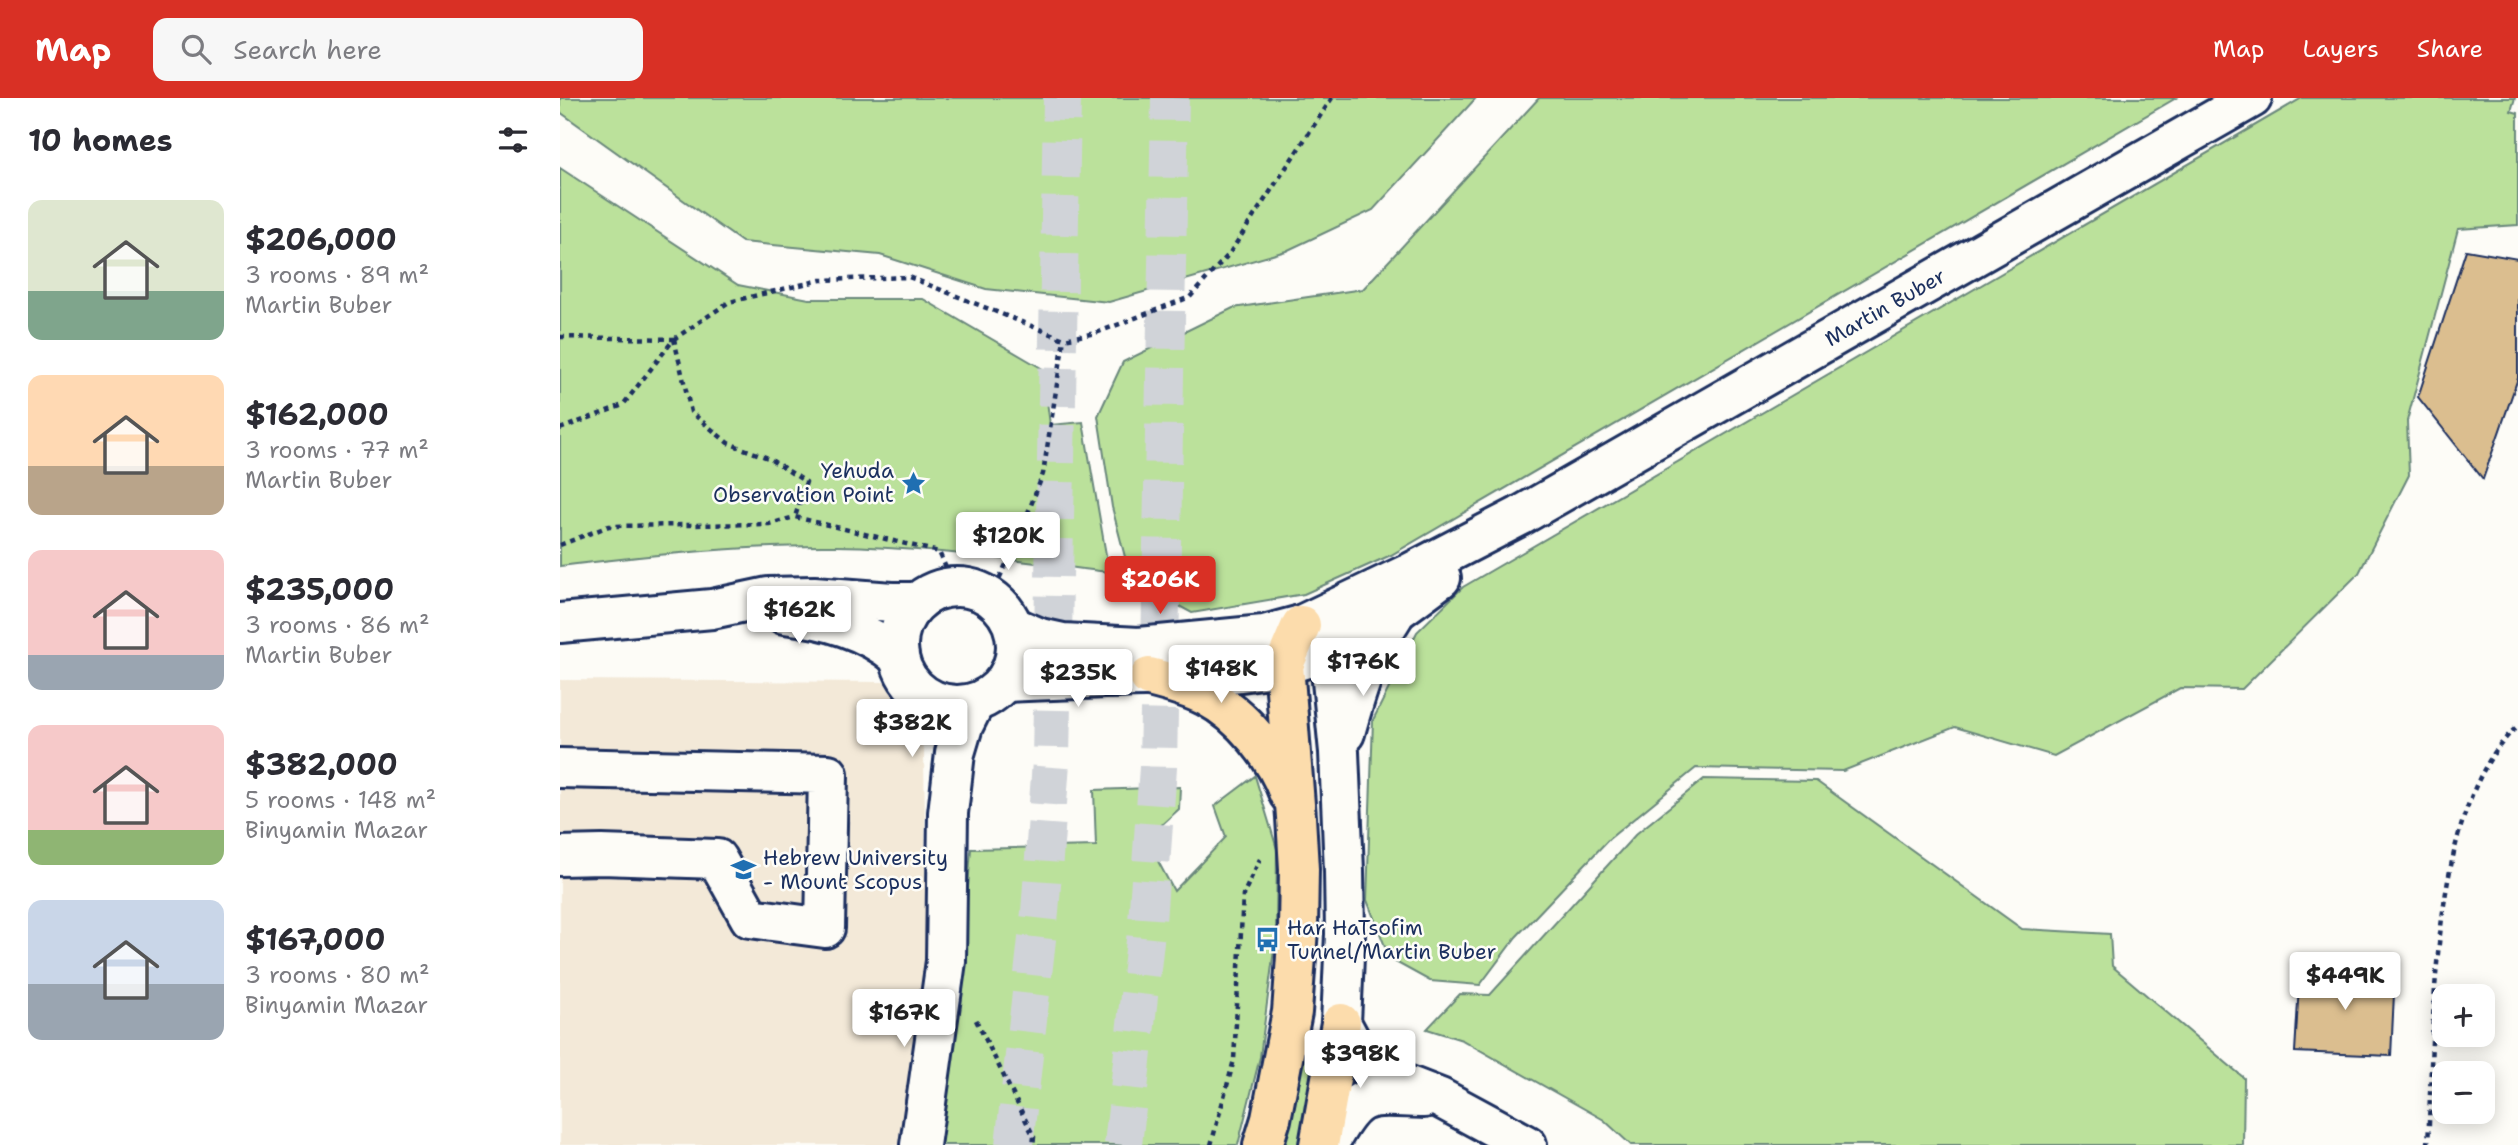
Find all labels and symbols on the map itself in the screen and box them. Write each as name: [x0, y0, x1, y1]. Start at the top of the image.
street label: Martin Buber: [1820, 262, 1951, 353]
place label: Yehuda Observation Point: [713, 457, 894, 509]
place icon: Yehuda Observation Point: [900, 469, 928, 497]
pin: $120K: [959, 512, 1057, 572]
pin: $206K: [1111, 556, 1209, 616]
pin: $162K: [750, 587, 848, 646]
pin: $176K: [1314, 638, 1412, 698]
pin: $148K: [1172, 646, 1270, 705]
pin: $235K: [1029, 650, 1127, 709]
pin: $382K: [863, 700, 961, 759]
place label: Hebrew University - Mount Scopus: [763, 844, 948, 896]
school or university icon: Hebrew University - Mount Scopus: [729, 856, 757, 884]
place label: Har HaTsofim Tunnel/Martin Buber: [1287, 914, 1496, 966]
bus stop icon: Har HaTsofim Tunnel/Martin Buber: [1253, 926, 1281, 954]
pin: $449K: [2296, 953, 2394, 1012]
pin: $167K: [855, 990, 953, 1049]
pin: $398K: [1311, 1030, 1409, 1090]

